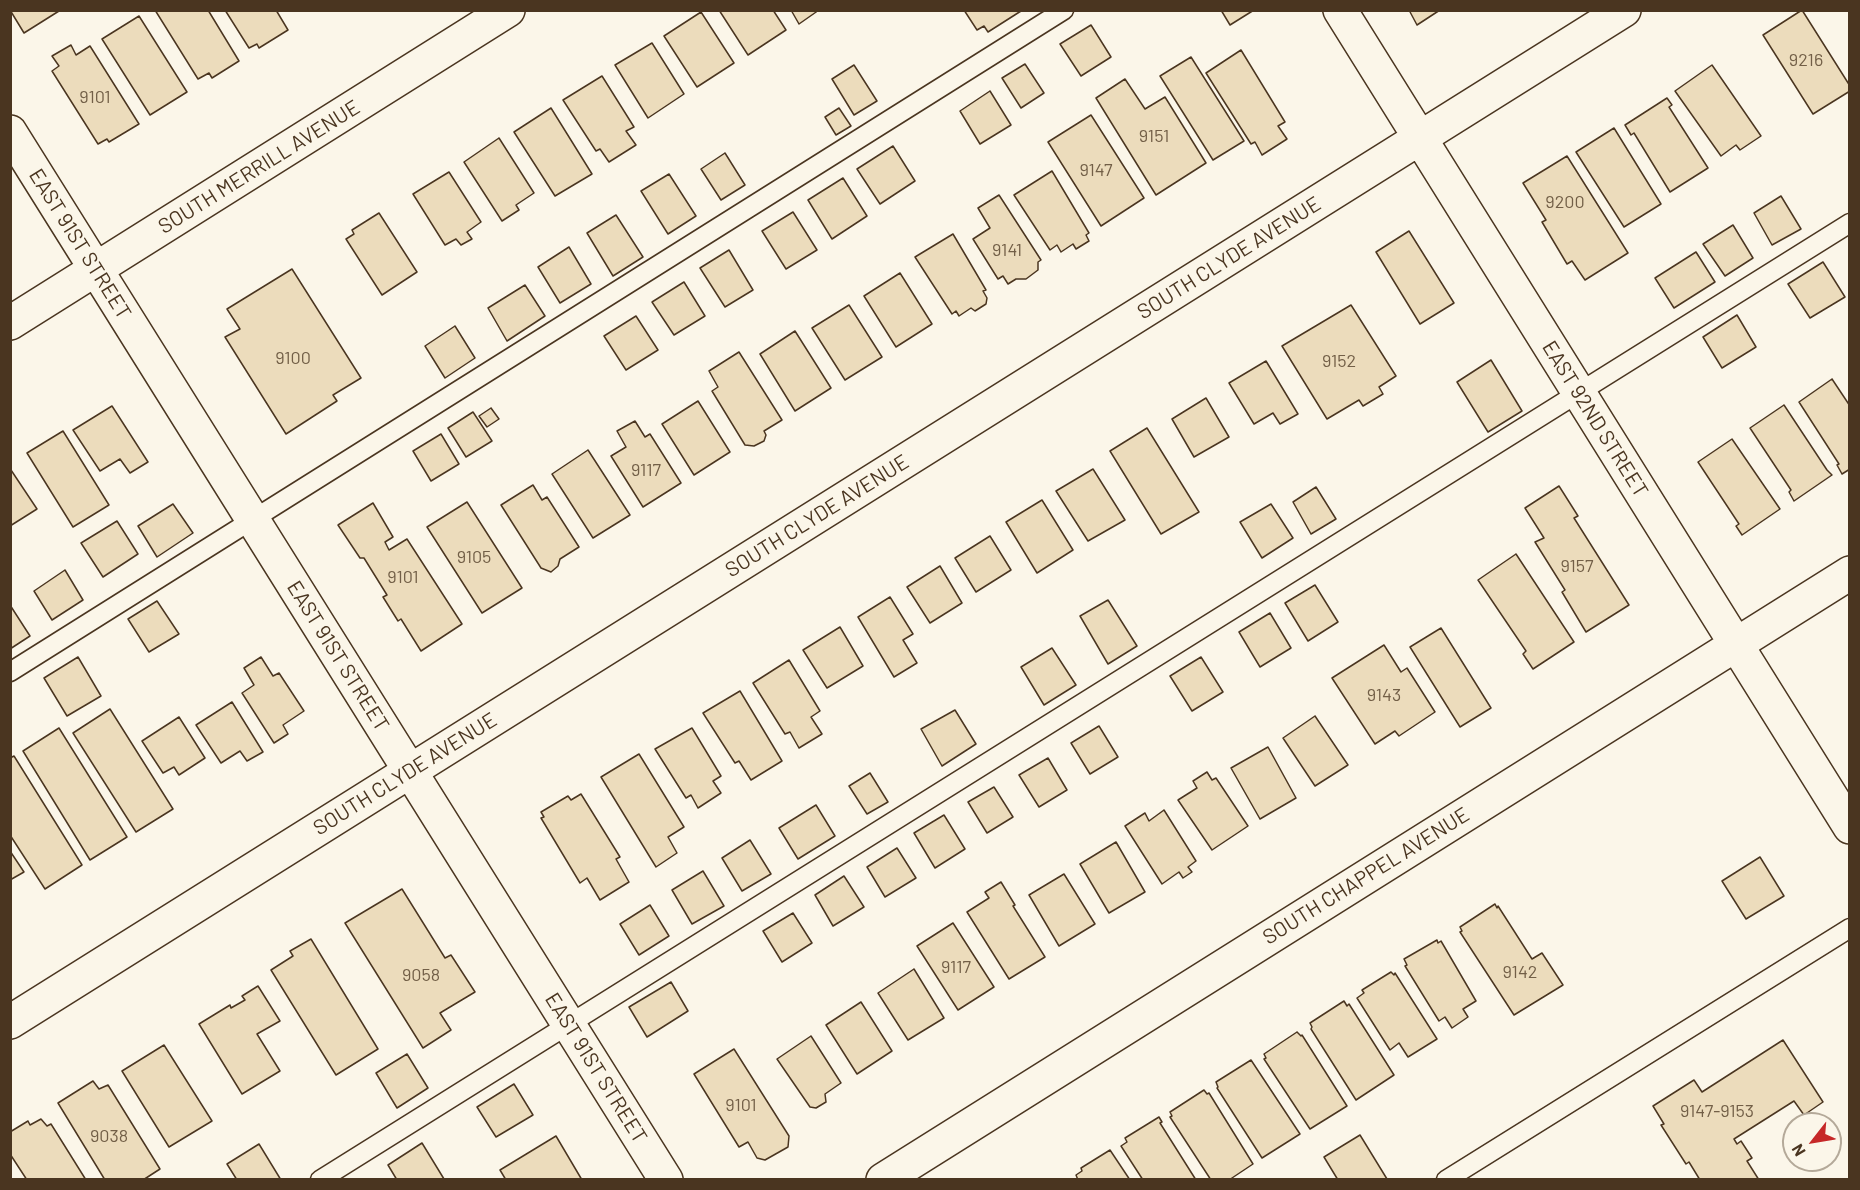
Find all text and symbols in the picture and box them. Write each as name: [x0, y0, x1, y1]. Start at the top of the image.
house number: 9216: [1789, 49, 1823, 71]
house number: 9101: [79, 86, 111, 108]
street label: SOUTH MERRILL AVENUE: [154, 95, 364, 239]
house number: 9151: [1139, 125, 1169, 147]
house number: 9147: [1079, 159, 1113, 181]
street label: EAST 91ST STREET: [24, 164, 136, 324]
street label: SOUTH CLYDE AVENUE: [1133, 191, 1325, 325]
house number: 9200: [1545, 191, 1585, 213]
house number: 9141: [992, 239, 1022, 261]
street label: EAST 92ND STREET: [1537, 336, 1653, 502]
house number: 9100: [275, 347, 311, 369]
house number: 9152: [1322, 350, 1356, 372]
street label: SOUTH CLYDE AVENUE: [721, 449, 913, 583]
house number: 9117: [631, 459, 661, 481]
house number: 9105: [457, 546, 491, 568]
house number: 9157: [1560, 555, 1594, 577]
house number: 9101: [387, 566, 419, 588]
street label: EAST 91ST STREET: [282, 576, 394, 736]
house number: 9143: [1367, 684, 1401, 706]
street label: SOUTH CLYDE AVENUE: [309, 707, 501, 841]
street label: SOUTH CHAPPEL AVENUE: [1258, 802, 1474, 950]
house number: 9117: [941, 956, 971, 978]
house number: 9142: [1503, 961, 1537, 983]
house number: 9058: [402, 964, 440, 986]
street label: EAST 91ST STREET: [540, 988, 652, 1148]
house number: 9101: [725, 1094, 757, 1116]
house number: 9147-9153: [1680, 1100, 1754, 1122]
north arrow: [1782, 1112, 1842, 1172]
house number: 9038: [90, 1125, 128, 1147]
text: N: [1787, 1141, 1809, 1160]

